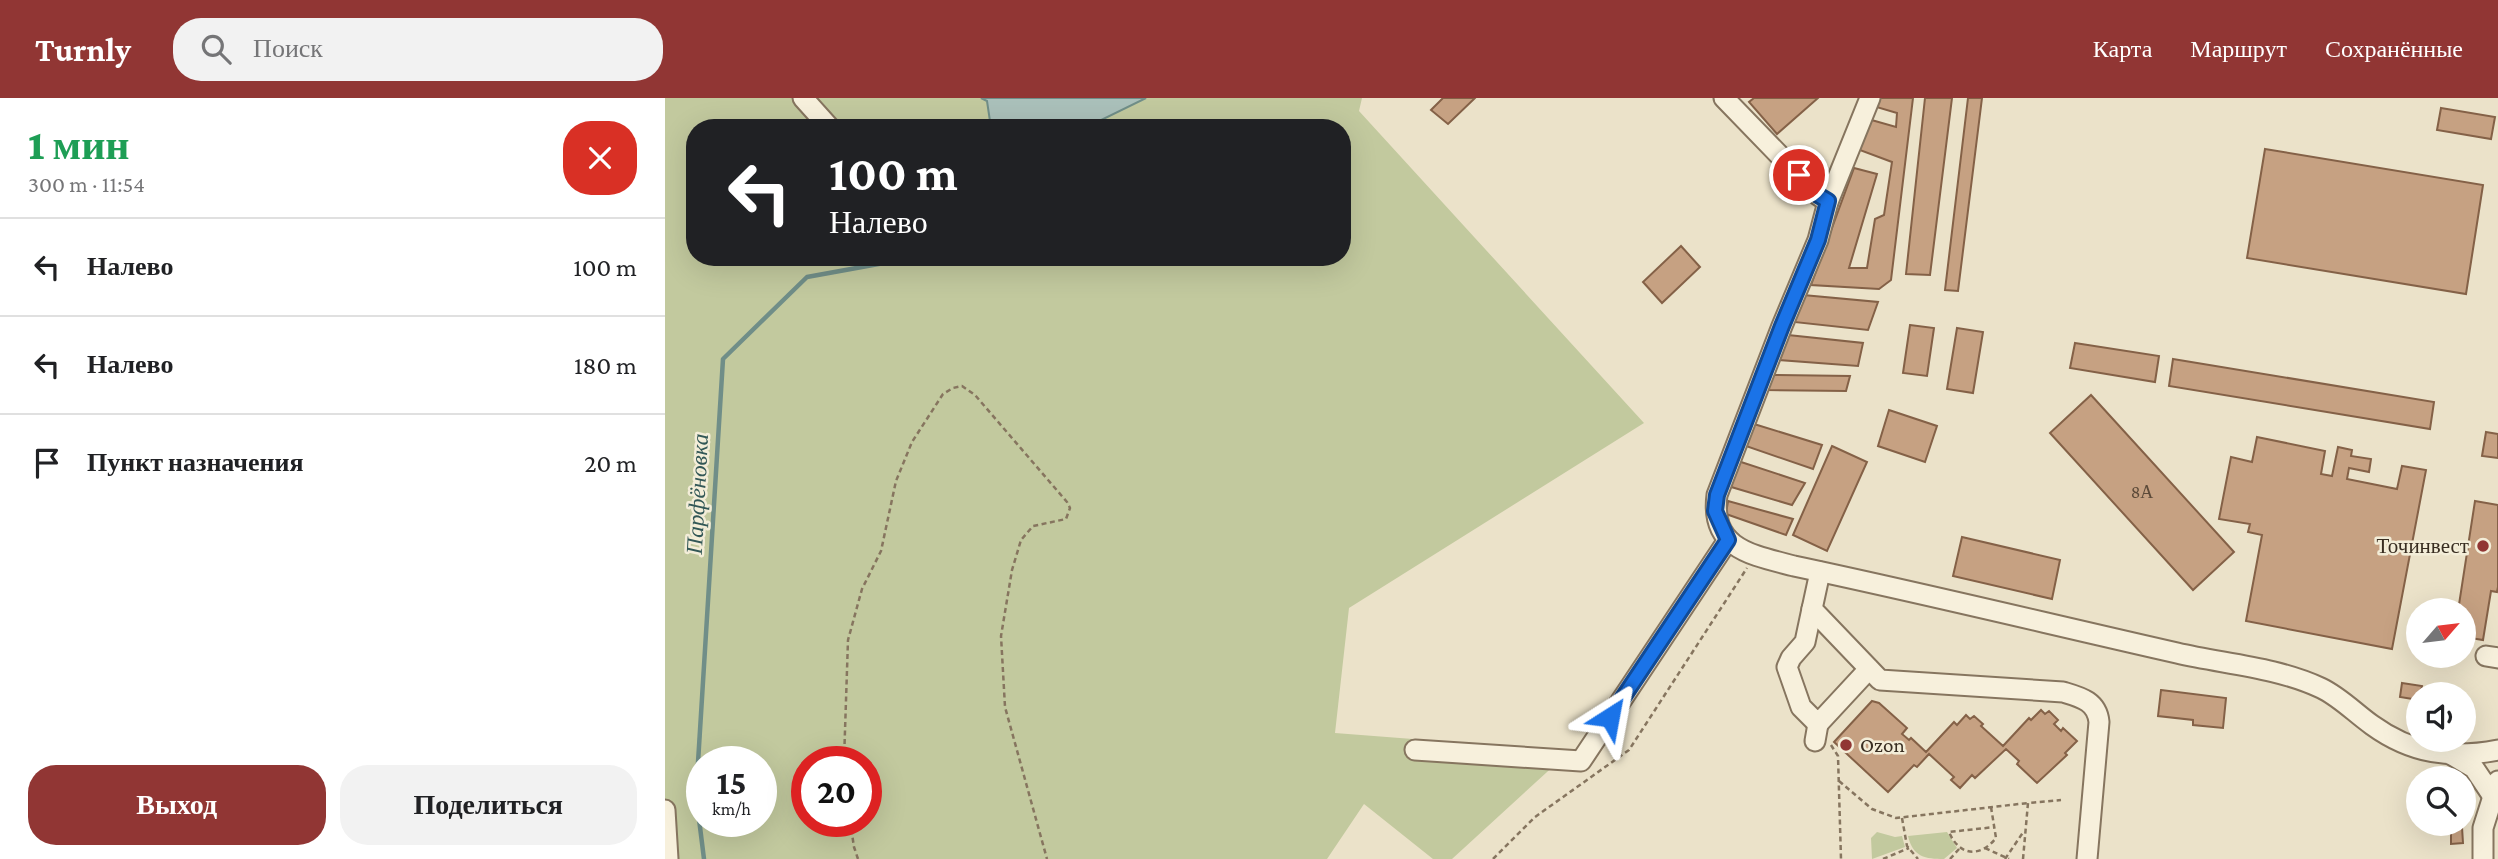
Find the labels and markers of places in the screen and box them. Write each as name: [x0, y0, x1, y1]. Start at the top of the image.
pin: [1769, 145, 1829, 205]
place label: Точинвест: [2377, 534, 2469, 558]
marker: Точинвест: [2475, 538, 2491, 554]
place label: Ozon: [1860, 733, 1905, 757]
marker: Ozon: [1838, 737, 1854, 753]

